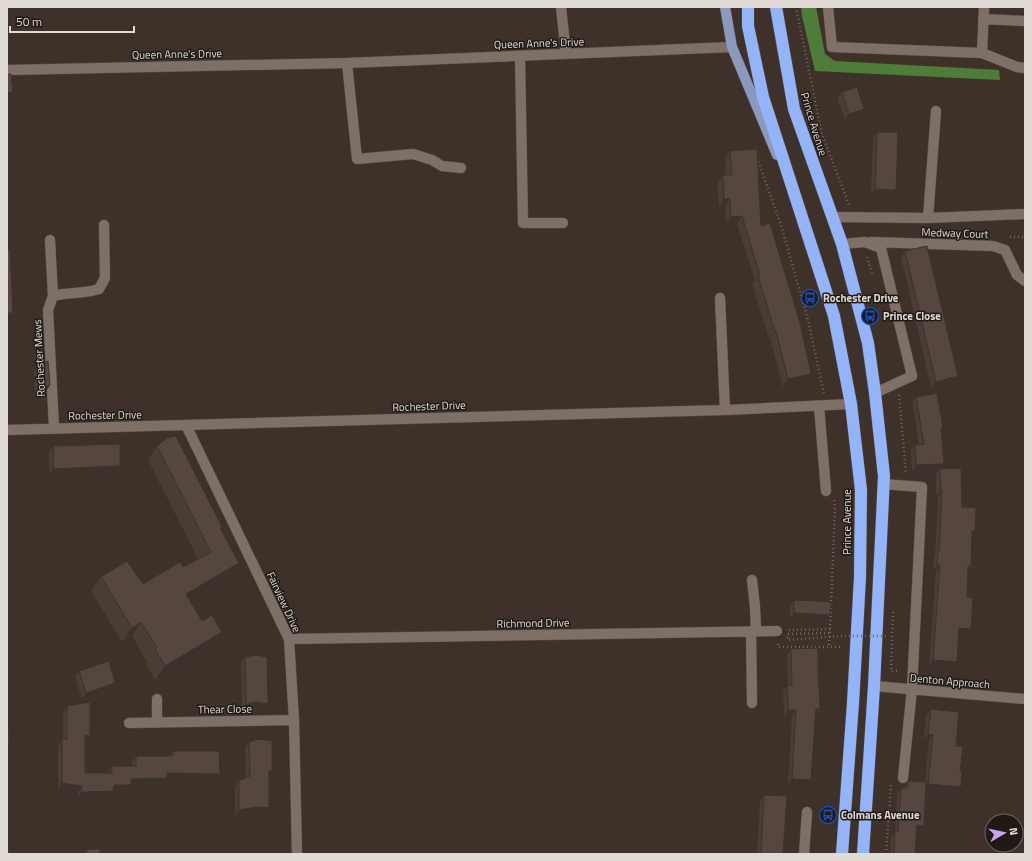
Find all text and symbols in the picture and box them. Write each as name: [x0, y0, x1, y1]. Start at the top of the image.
scale bar: [10, 8, 134, 34]
text: 50 m: [16, 12, 42, 31]
street label: Queen Anne's Drive: [494, 33, 585, 53]
street label: Queen Anne's Drive: [132, 45, 223, 63]
street label: Prince Avenue: [797, 90, 831, 158]
street label: Medway Court: [921, 224, 989, 242]
bus stop icon: Rochester Drive: [800, 288, 820, 308]
place label: Rochester Drive: [823, 290, 899, 306]
bus stop icon: Prince Close: [860, 306, 880, 326]
place label: Prince Close: [883, 308, 941, 324]
street label: Rochester Mews: [29, 319, 49, 397]
street label: Rochester Drive: [392, 397, 466, 415]
street label: Rochester Drive: [68, 406, 142, 424]
street label: Prince Avenue: [839, 489, 855, 555]
street label: Fairview Drive: [263, 569, 305, 635]
street label: Richmond Drive: [496, 614, 570, 632]
street label: Denton Approach: [909, 670, 991, 692]
street label: Thear Close: [198, 701, 253, 717]
bus stop icon: Colmans Avenue: [818, 805, 838, 825]
place label: Colmans Avenue: [841, 807, 920, 823]
north arrow: [984, 813, 1024, 853]
text: N: [1005, 826, 1022, 836]

